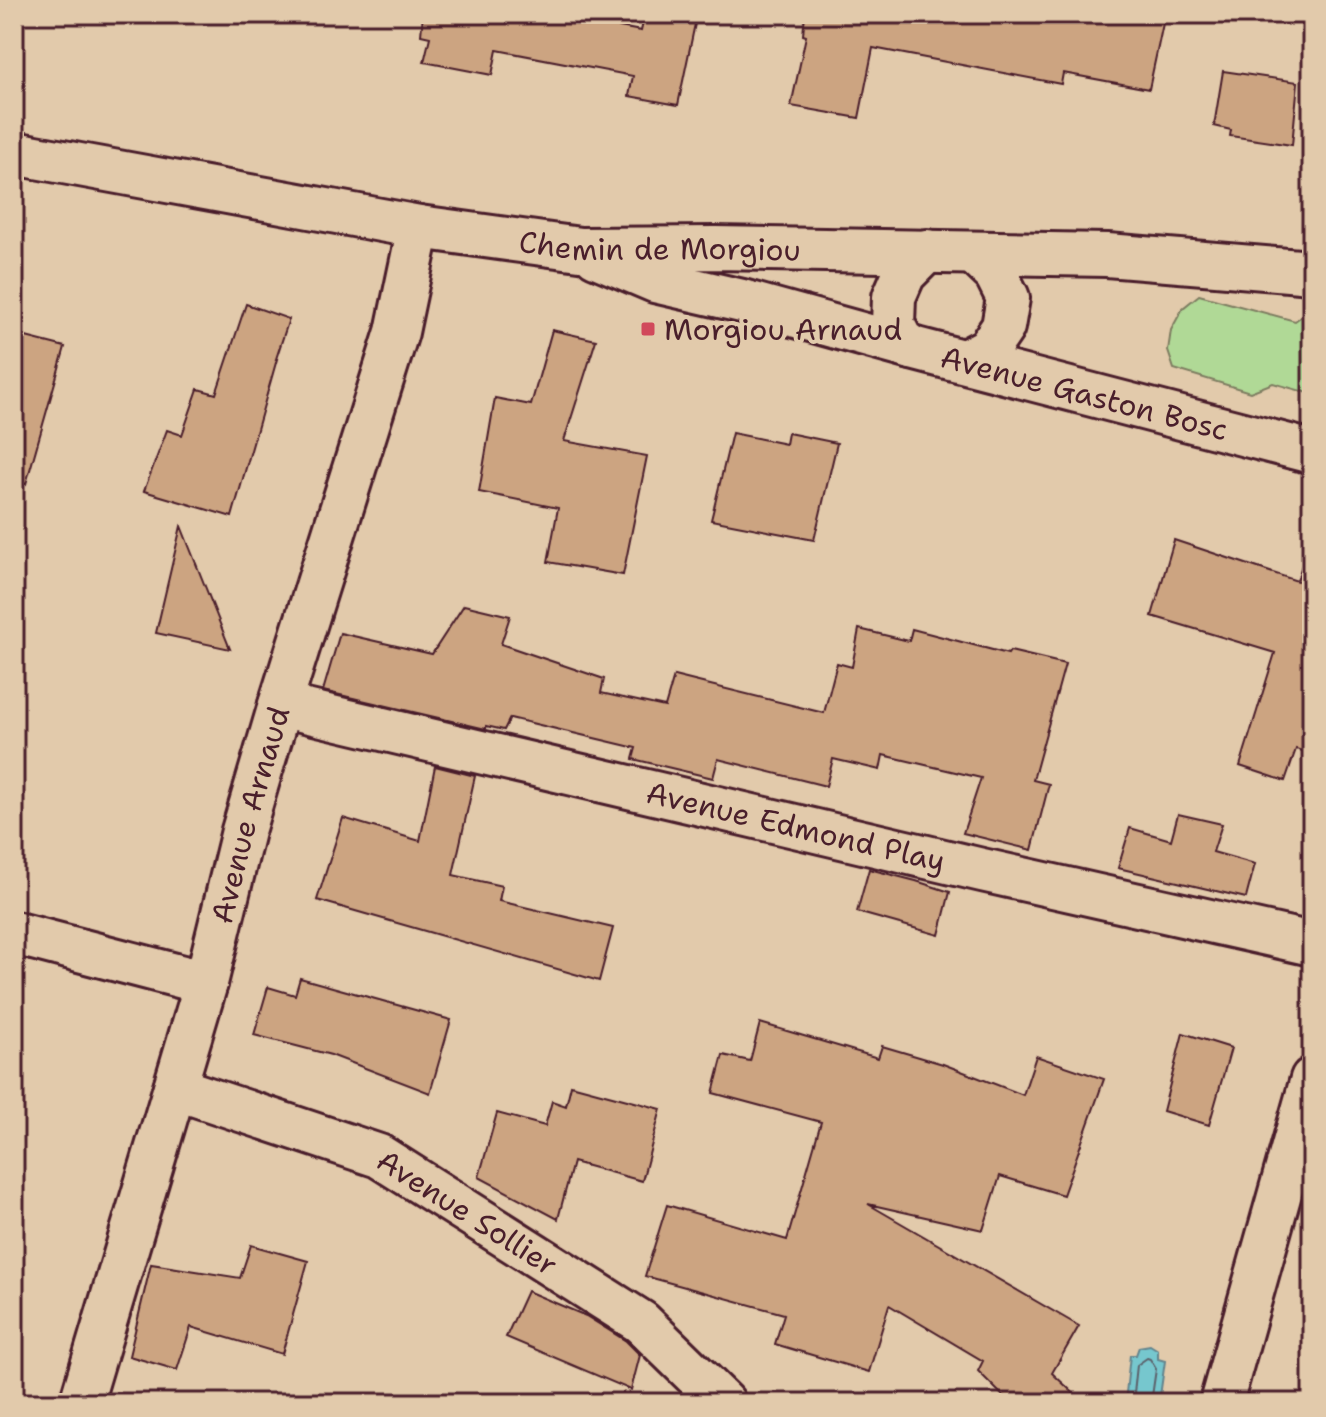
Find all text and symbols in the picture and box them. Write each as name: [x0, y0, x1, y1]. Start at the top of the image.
street label: Chemin de Morgiou: [516, 220, 801, 270]
place label: Morgiou Arnaud: [664, 309, 902, 350]
marker: Morgiou Arnaud: [639, 320, 657, 338]
street label: Avenue Gaston Bosc: [936, 336, 1233, 450]
street label: Avenue Arnaud: [201, 701, 299, 928]
street label: Avenue Edmond Play: [642, 771, 950, 881]
street label: Avenue Sollier: [369, 1140, 566, 1285]

